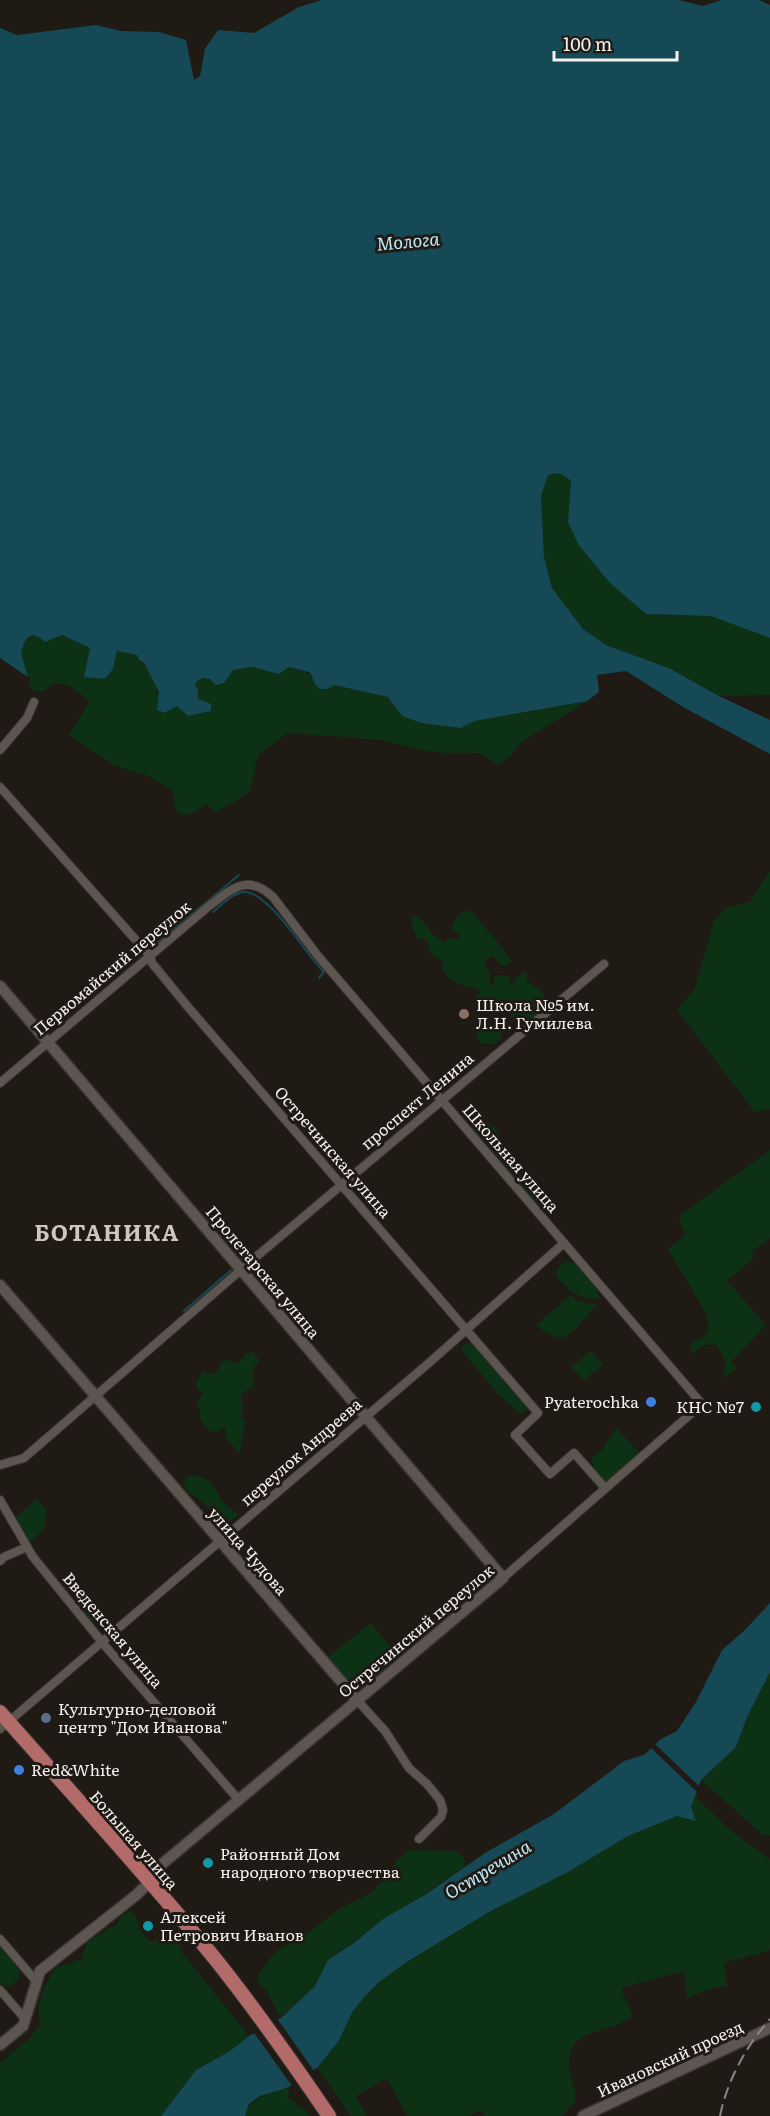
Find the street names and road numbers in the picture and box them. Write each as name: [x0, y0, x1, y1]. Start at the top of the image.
street label: Первомайский переулок: [27, 894, 196, 1040]
street label: проспект Ленина: [355, 1046, 478, 1155]
street label: Остречинская улица: [270, 1080, 398, 1223]
street label: Школьная улица: [458, 1098, 566, 1217]
street label: Пролетарская улица: [201, 1200, 327, 1343]
street label: переулок Андреева: [234, 1391, 367, 1511]
street label: улица Чудова: [204, 1501, 294, 1600]
street label: Остречинский переулок: [332, 1557, 499, 1703]
street label: Введенская улица: [58, 1566, 170, 1693]
street label: Большая улица: [85, 1784, 185, 1895]
street label: Ивановский проезд: [593, 2014, 747, 2103]

